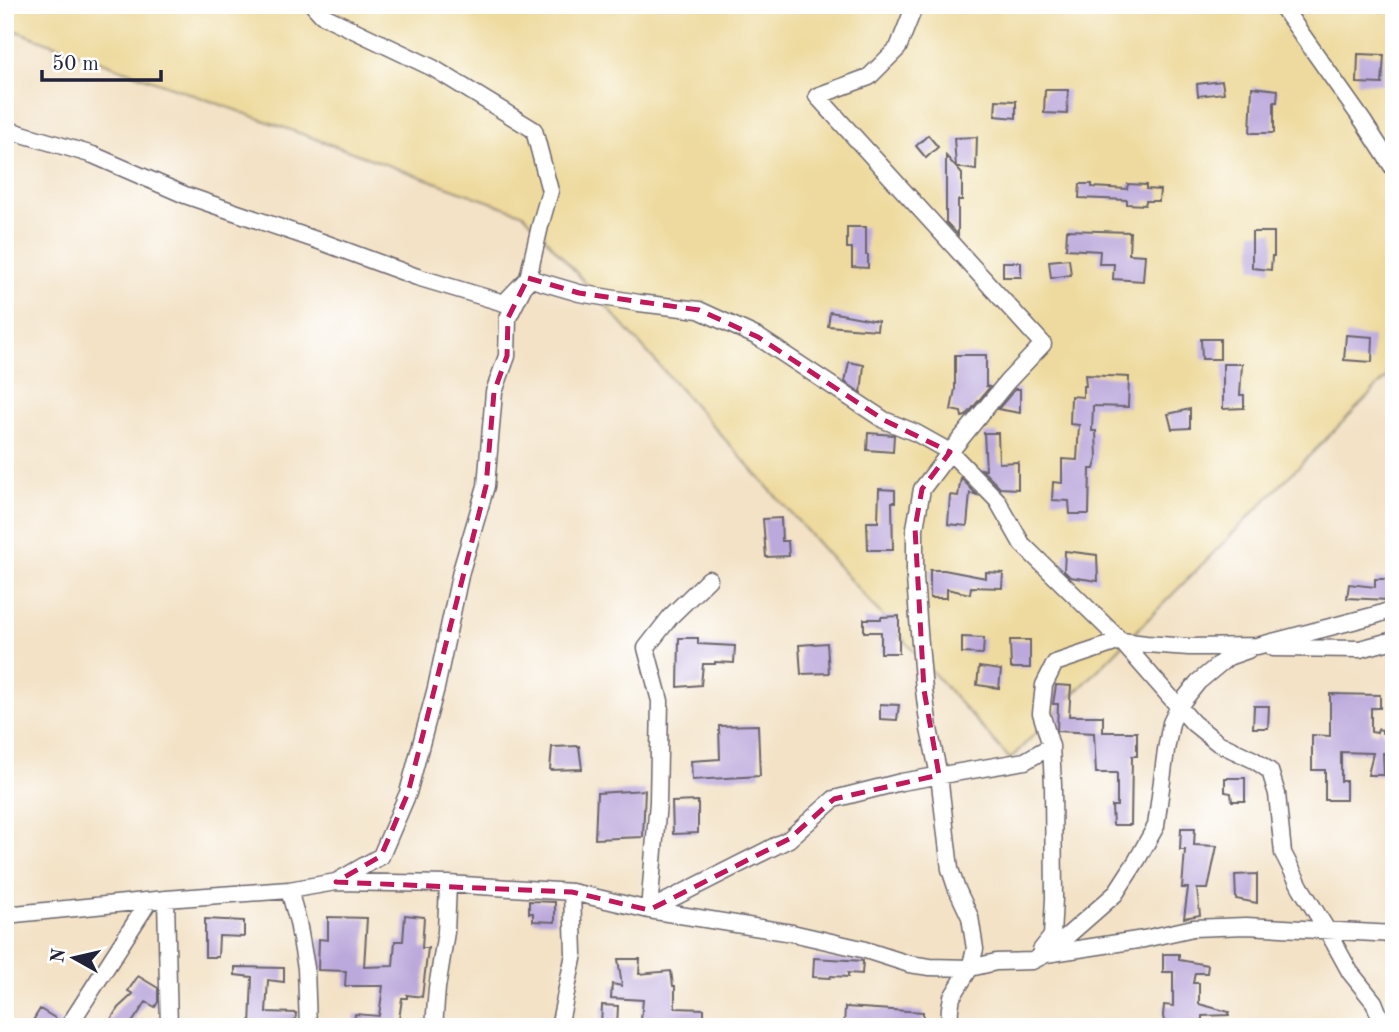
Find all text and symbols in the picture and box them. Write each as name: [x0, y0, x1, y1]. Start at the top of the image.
scale bar: [42, 38, 161, 82]
text: 50 m: [52, 54, 99, 75]
north arrow: [38, 923, 108, 993]
text: N: [49, 947, 70, 964]

